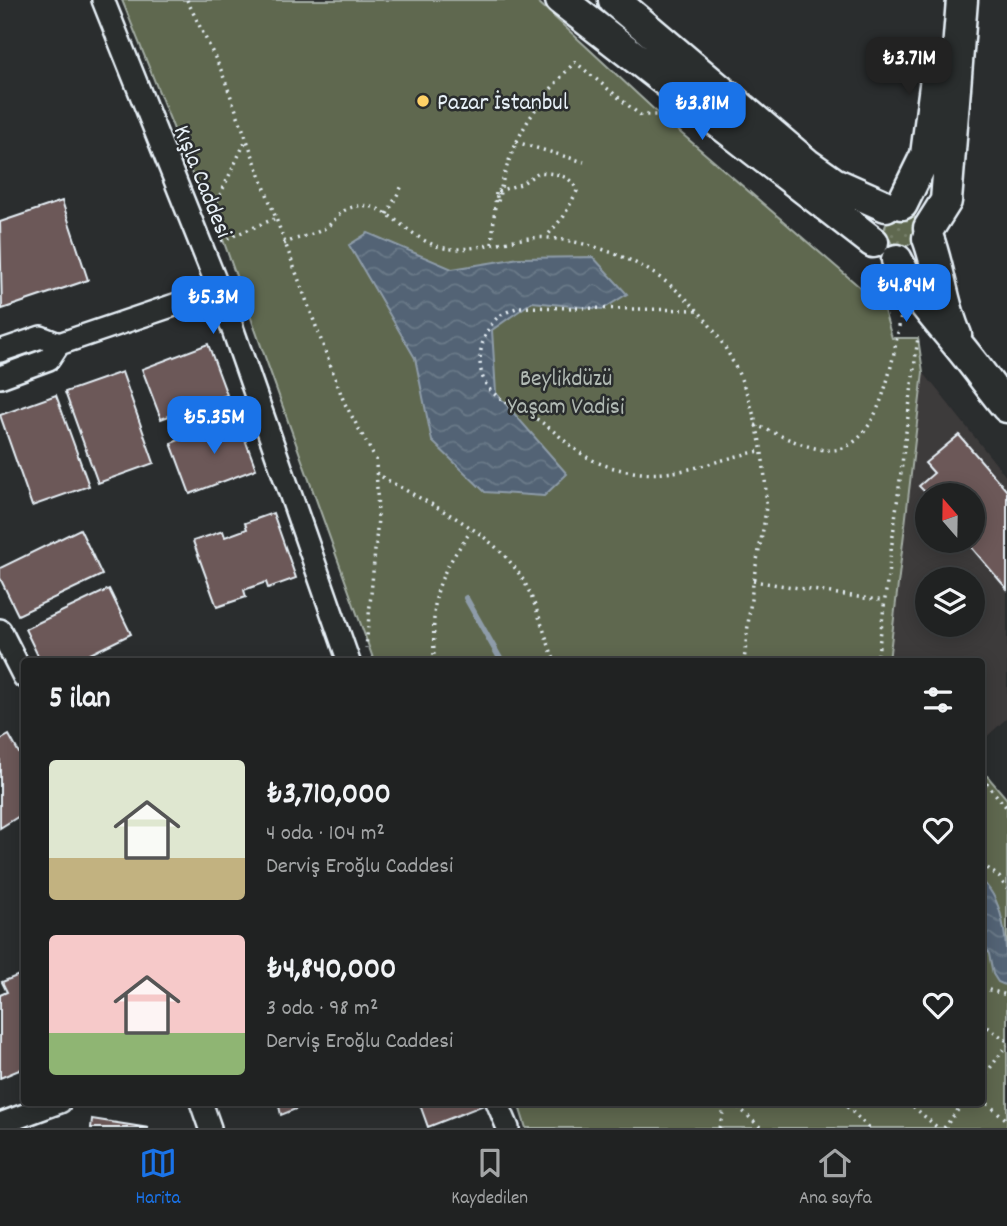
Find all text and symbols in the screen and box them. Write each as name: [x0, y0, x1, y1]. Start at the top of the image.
pin: ₺3.71M: [852, 38, 966, 97]
text: ₺3.71M: [882, 43, 936, 76]
pin: ₺3.81M: [645, 82, 759, 142]
place label: Pazar İstanbul: [437, 87, 569, 121]
text: ₺3.81M: [675, 88, 729, 121]
marker: Pazar İstanbul: [415, 93, 431, 109]
street label: Kışla Caddesi: [163, 121, 239, 244]
pin: ₺4.84M: [849, 264, 963, 324]
text: ₺4.84M: [877, 270, 935, 303]
pin: ₺5.3M: [164, 276, 262, 336]
text: ₺5.3M: [188, 282, 238, 315]
park label: Beylikdüzü Yaşam Vadisi: [508, 363, 624, 425]
pin: ₺5.35M: [157, 396, 271, 456]
text: ₺5.35M: [183, 402, 245, 435]
north arrow: [915, 483, 985, 553]
map controls: [915, 483, 985, 637]
button: layers: [915, 567, 985, 637]
text: 5 ilan: [49, 679, 110, 722]
icon: filters: [919, 681, 957, 719]
text: ₺3,710,000: [266, 775, 391, 818]
icon: home: [105, 788, 189, 872]
icon: heart: [919, 811, 957, 849]
text: 4 oda · 104 m²: [266, 818, 385, 851]
text: Derviş Eroğlu Caddesi: [266, 851, 453, 884]
text: ₺4,840,000: [266, 950, 396, 993]
icon: home: [105, 963, 189, 1047]
icon: heart: [919, 986, 957, 1024]
text: 3 oda · 98 m²: [266, 993, 378, 1026]
text: Derviş Eroğlu Caddesi: [266, 1026, 453, 1059]
tab: Harita: [135, 1144, 181, 1213]
tab: Kaydedilen: [451, 1144, 528, 1213]
tab: Ana sayfa: [799, 1144, 872, 1213]

